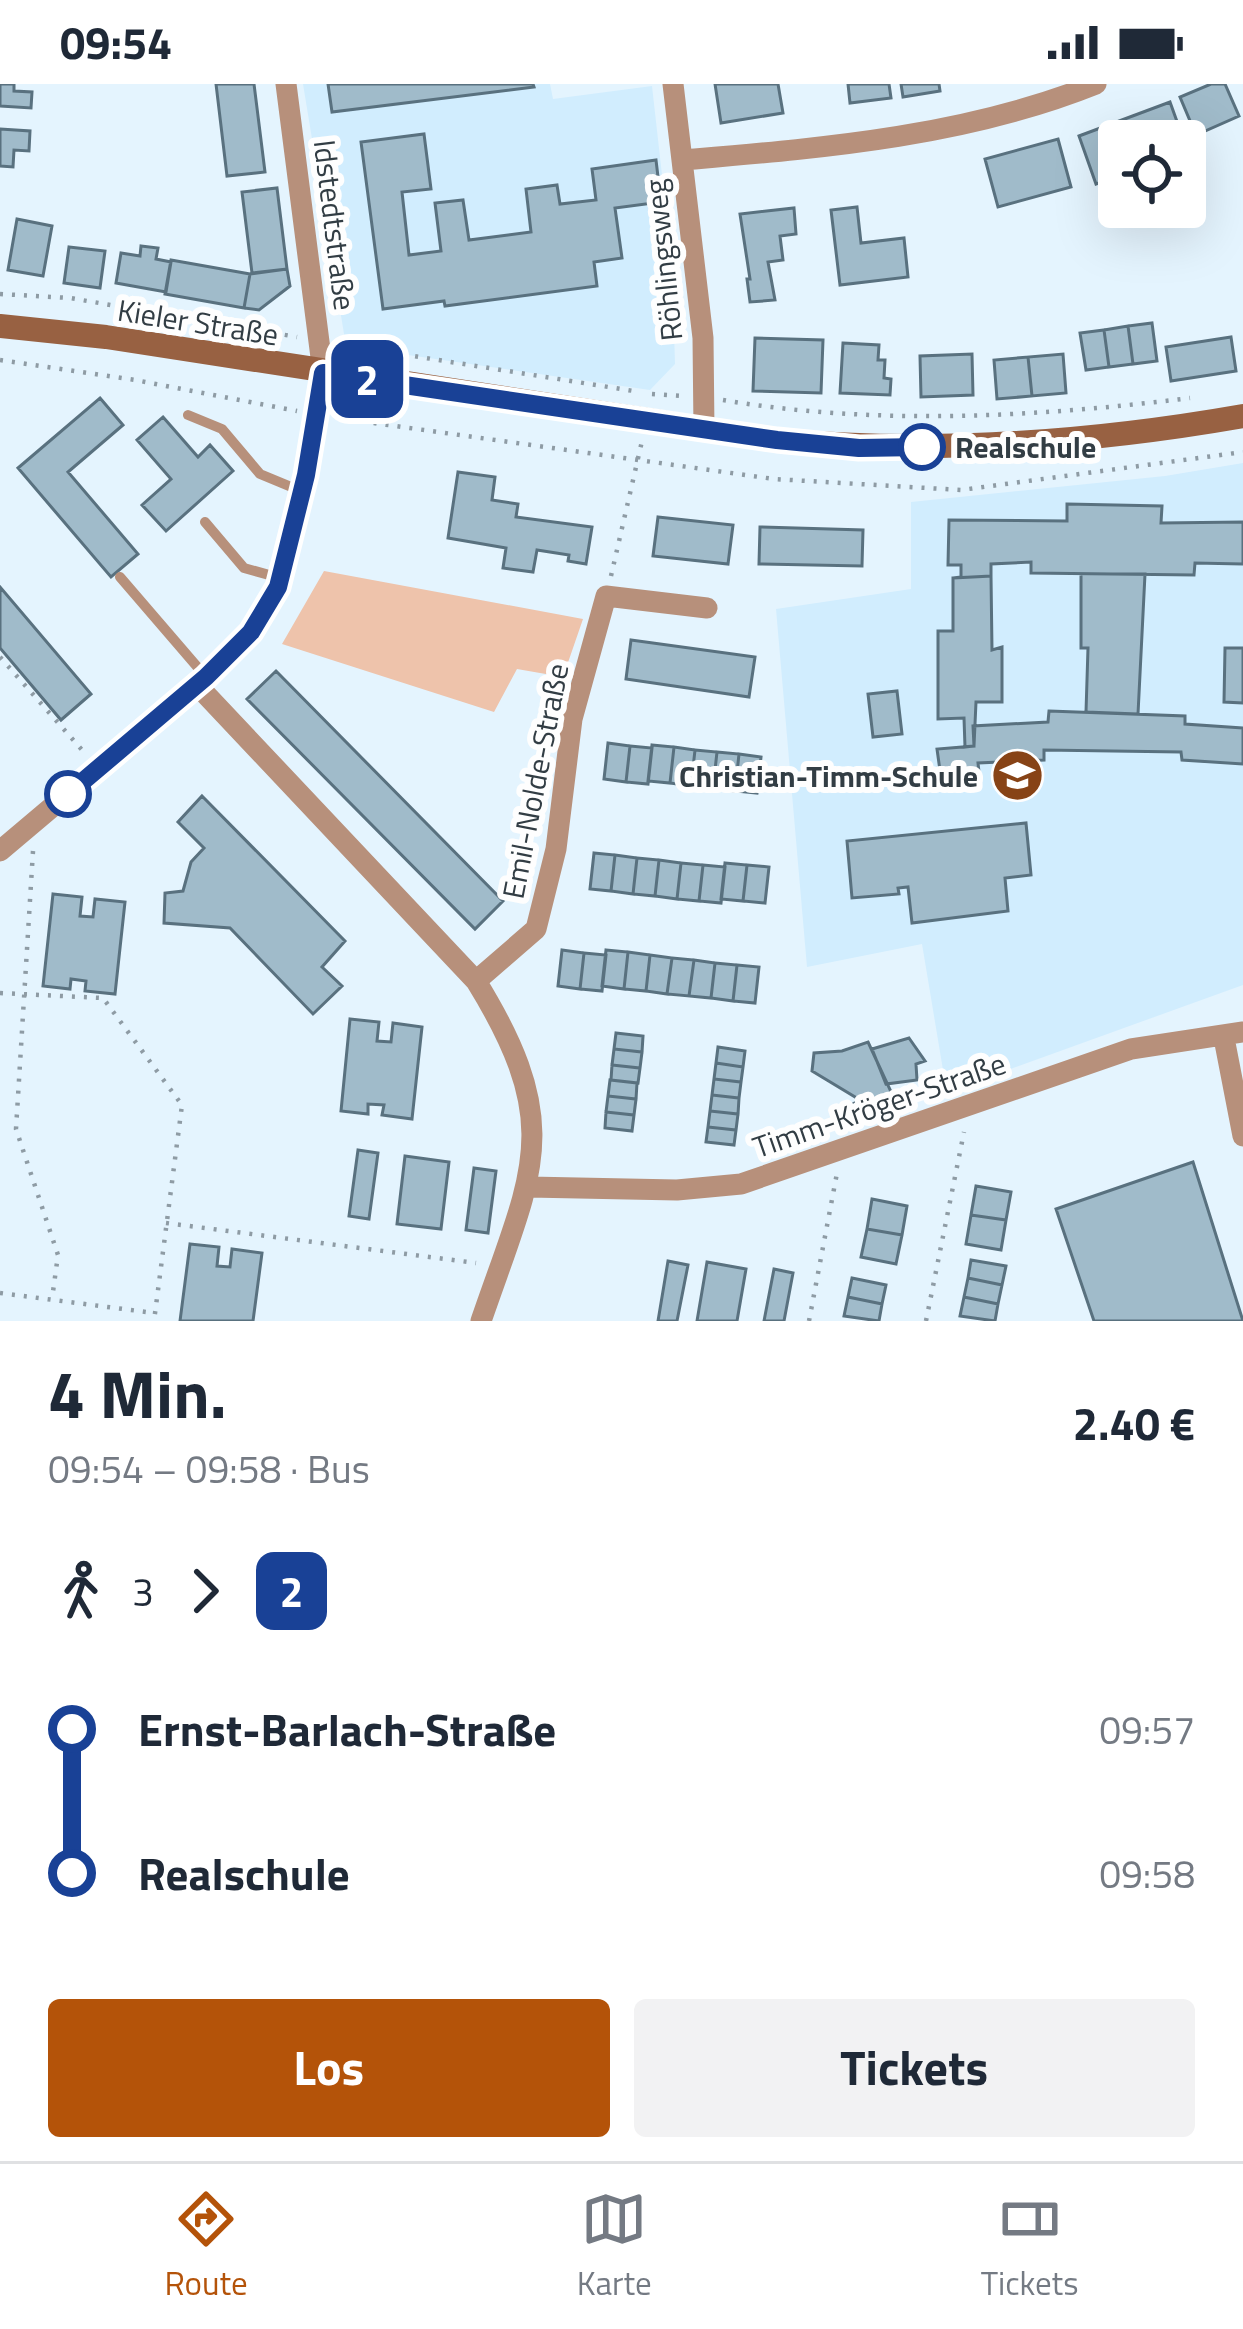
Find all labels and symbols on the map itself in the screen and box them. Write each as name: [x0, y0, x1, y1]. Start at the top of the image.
street label: Idstedtstraße: [302, 137, 368, 313]
street label: Röhlingsweg: [632, 177, 694, 343]
street label: Kieler Straße: [114, 287, 282, 357]
line badge: 2: [328, 340, 406, 418]
place label: Realschule: [955, 424, 1096, 470]
marker: Realschule: [900, 425, 944, 469]
street label: Emil-Nolde-Straße: [490, 659, 580, 903]
school or university icon: Christian-Timm-Schule: [989, 748, 1045, 804]
place label: Christian-Timm-Schule: [679, 753, 978, 799]
unlabelled marker: [46, 772, 90, 816]
street label: Timm-Kröger-Straße: [746, 1040, 1012, 1170]

